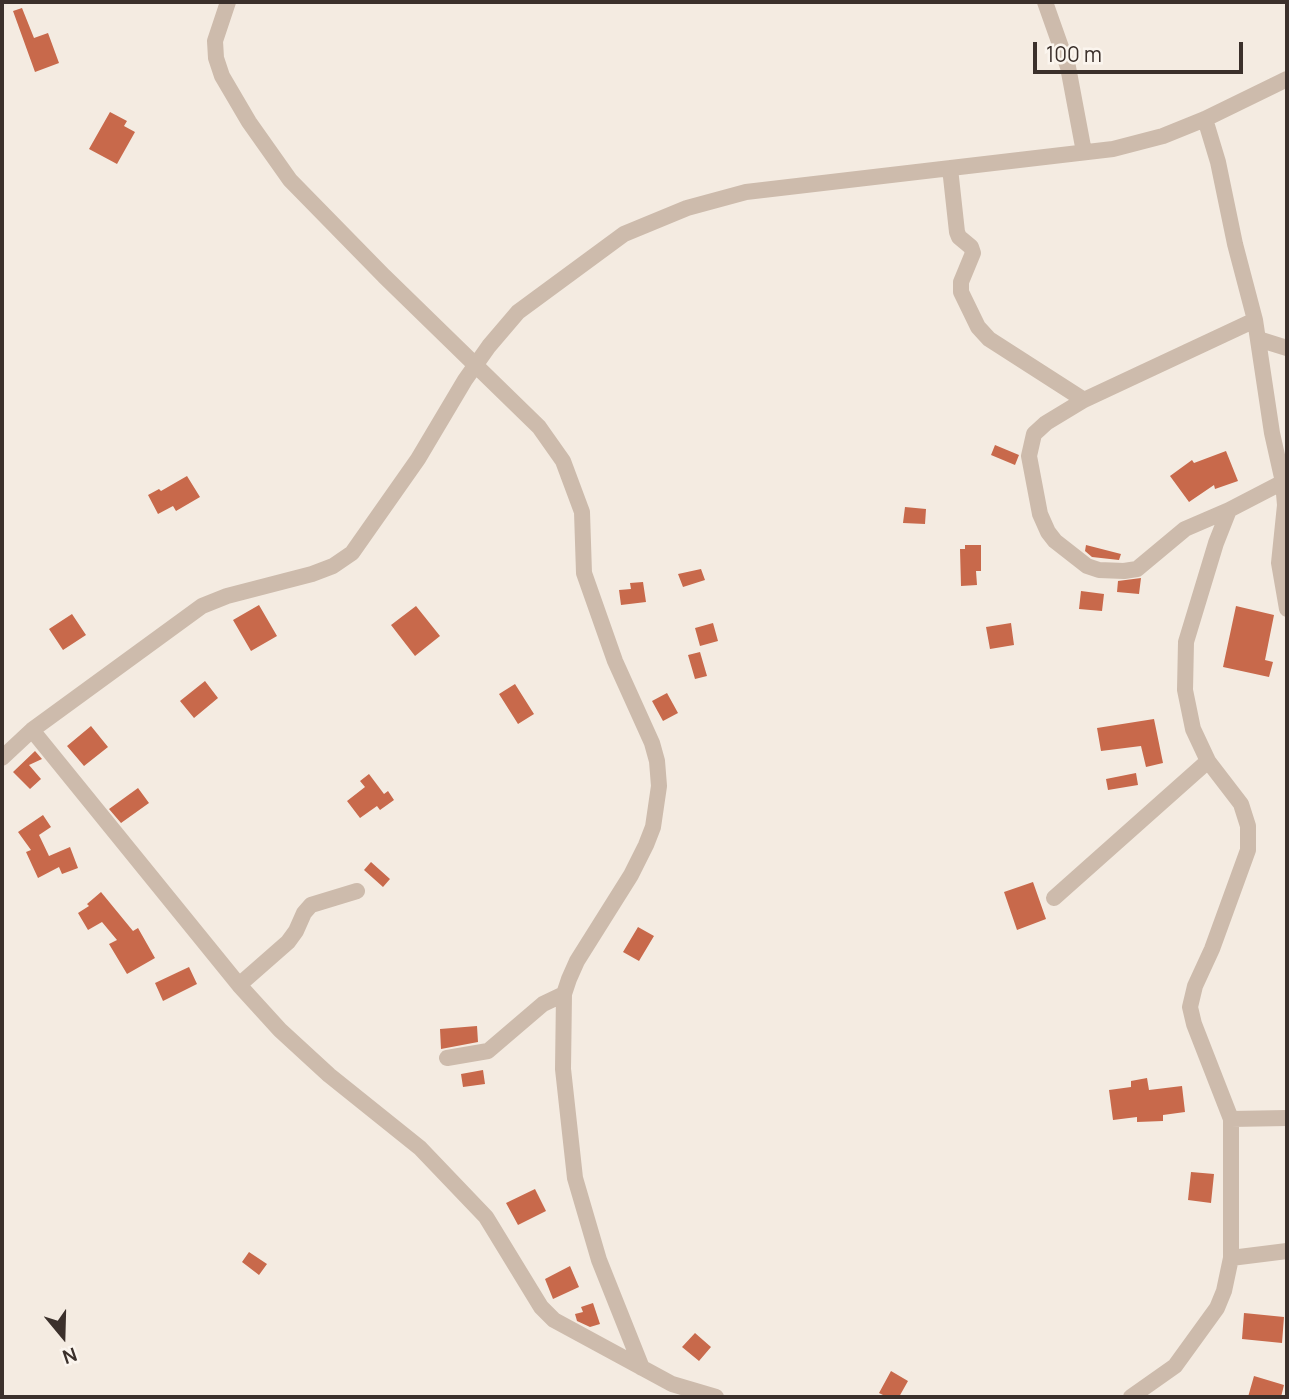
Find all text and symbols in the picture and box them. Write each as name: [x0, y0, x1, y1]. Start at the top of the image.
scale bar: [1037, 28, 1247, 72]
text: 100 m: [1046, 40, 1102, 68]
north arrow: [28, 1301, 98, 1371]
text: N: [59, 1341, 81, 1370]

